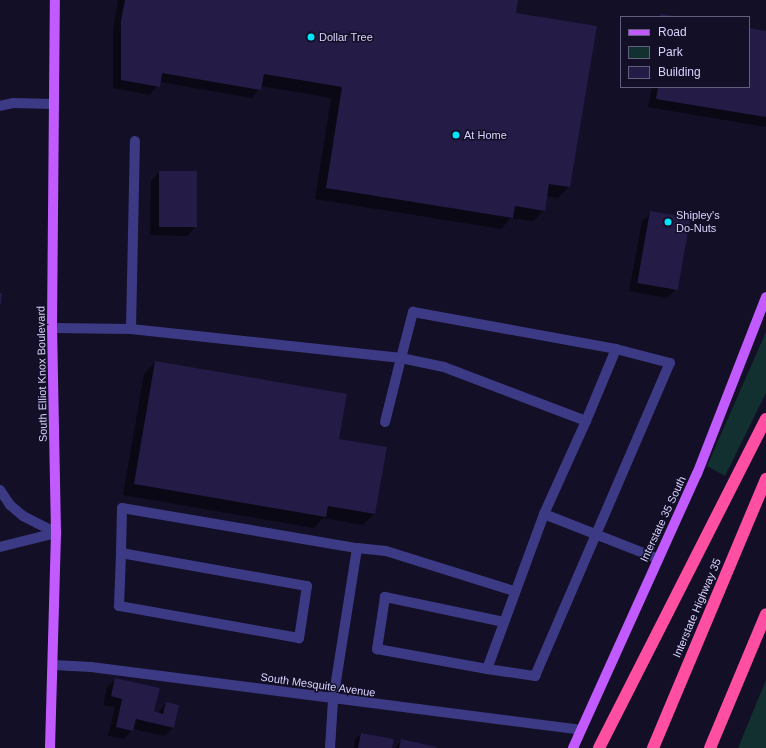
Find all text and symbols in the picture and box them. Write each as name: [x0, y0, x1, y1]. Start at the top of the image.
legend: [620, 16, 750, 88]
text: Road: [658, 25, 687, 39]
place label: Dollar Tree: [319, 30, 373, 44]
marker: Dollar Tree: [306, 32, 316, 42]
text: Park: [658, 45, 683, 59]
text: Building: [658, 65, 701, 79]
place label: At Home: [464, 128, 507, 142]
marker: At Home: [451, 130, 461, 140]
place label: Shipley's Do-Nuts: [676, 209, 720, 235]
marker: Shipley's Do-Nuts: [663, 217, 673, 227]
street label: South Elliot Knox Boulevard: [34, 306, 50, 442]
street label: Interstate 35 South: [637, 474, 689, 564]
street label: Interstate Highway 35: [670, 556, 724, 660]
street label: South Mesquite Avenue: [259, 670, 377, 700]

